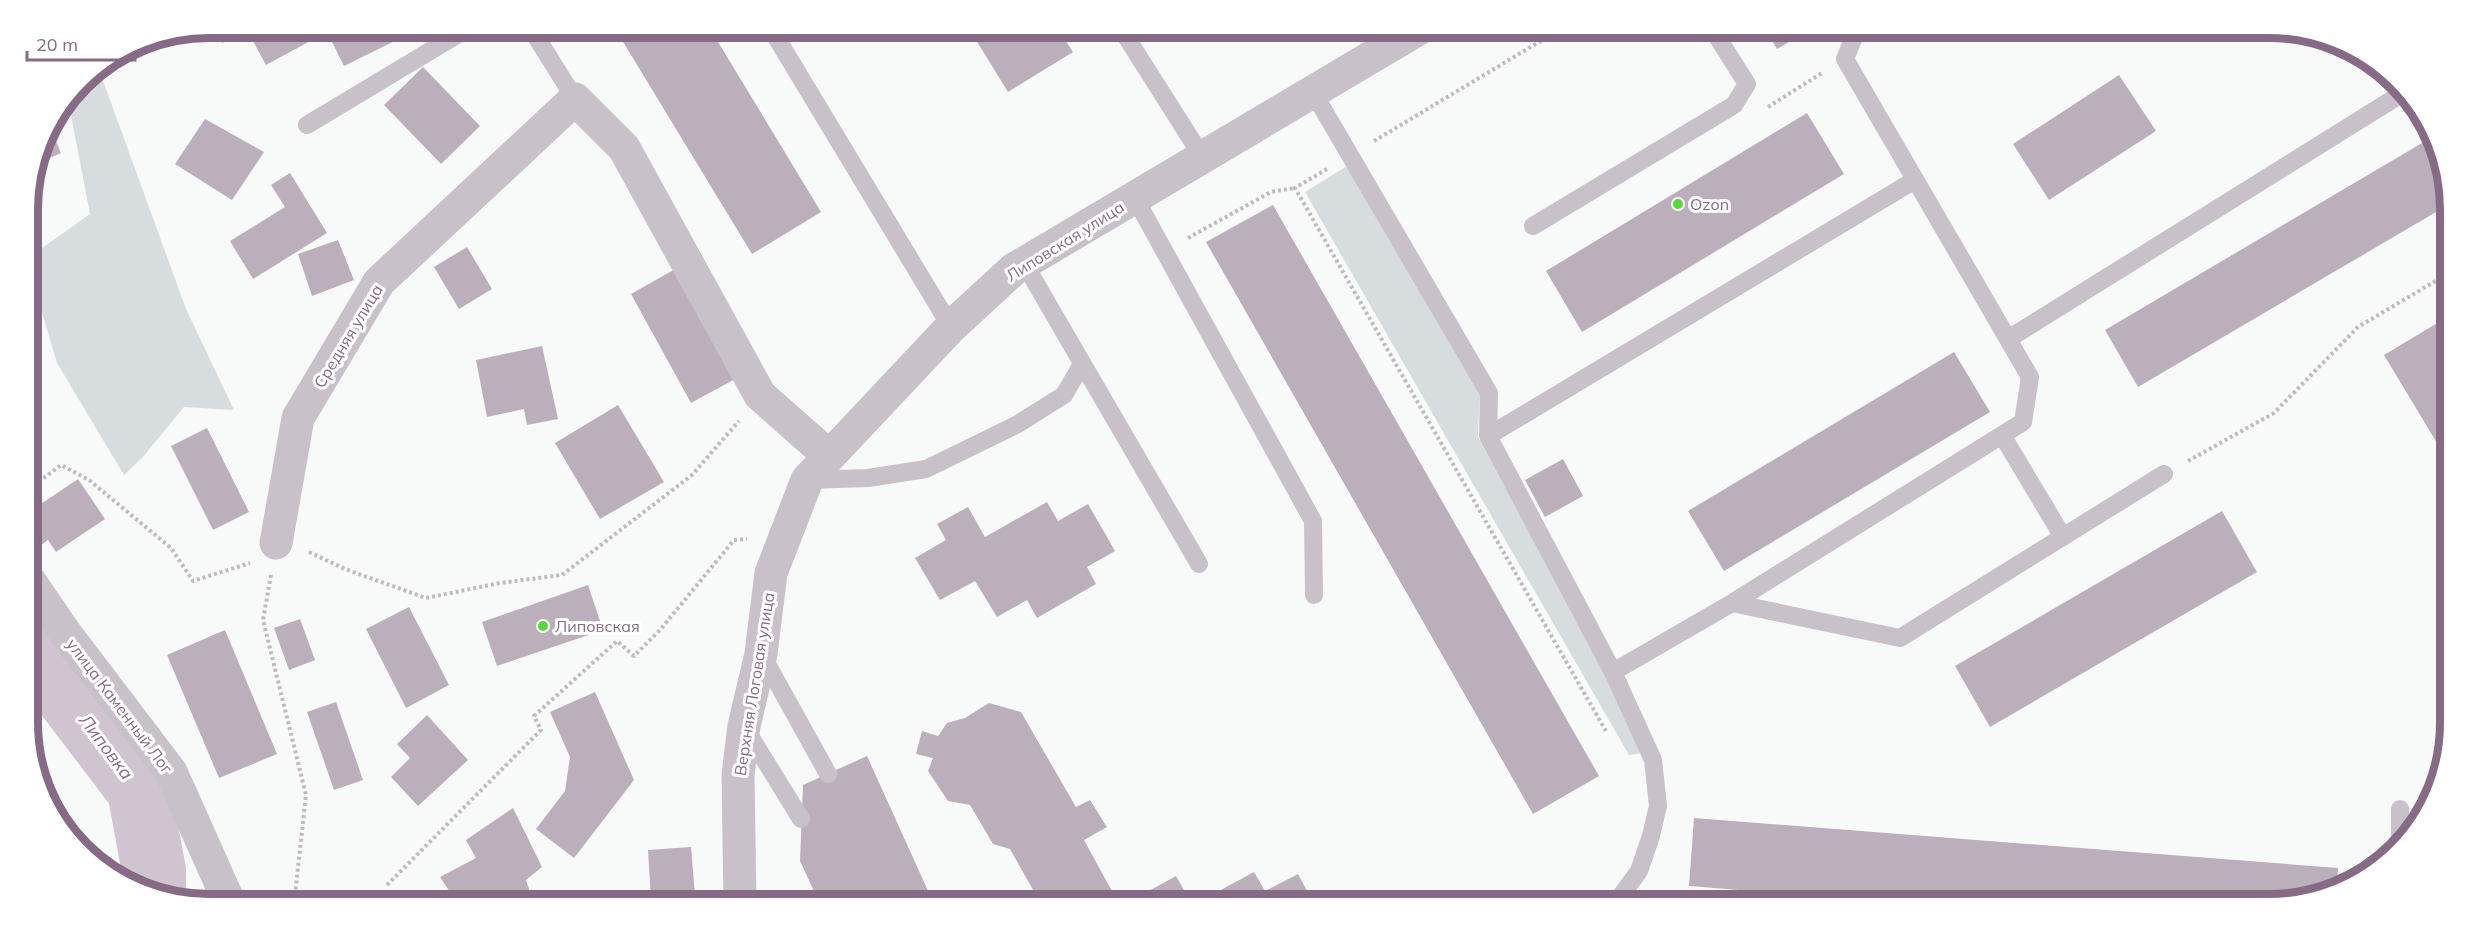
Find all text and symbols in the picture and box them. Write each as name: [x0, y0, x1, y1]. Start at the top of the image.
scale bar: [27, 24, 135, 62]
text: 20 m: [36, 33, 78, 56]
place label: Ozon: [1690, 194, 1729, 214]
street label: Липовская улица: [1002, 197, 1128, 285]
marker: Ozon: [1671, 197, 1685, 211]
street label: Средняя улица: [309, 281, 387, 391]
street label: Верхняя Логовая улица: [730, 591, 778, 777]
place label: Липовская: [555, 616, 640, 636]
marker: Липовская: [536, 619, 550, 633]
street label: улица Каменный Лог: [63, 634, 177, 778]
water label: Липовка: [74, 709, 139, 784]

